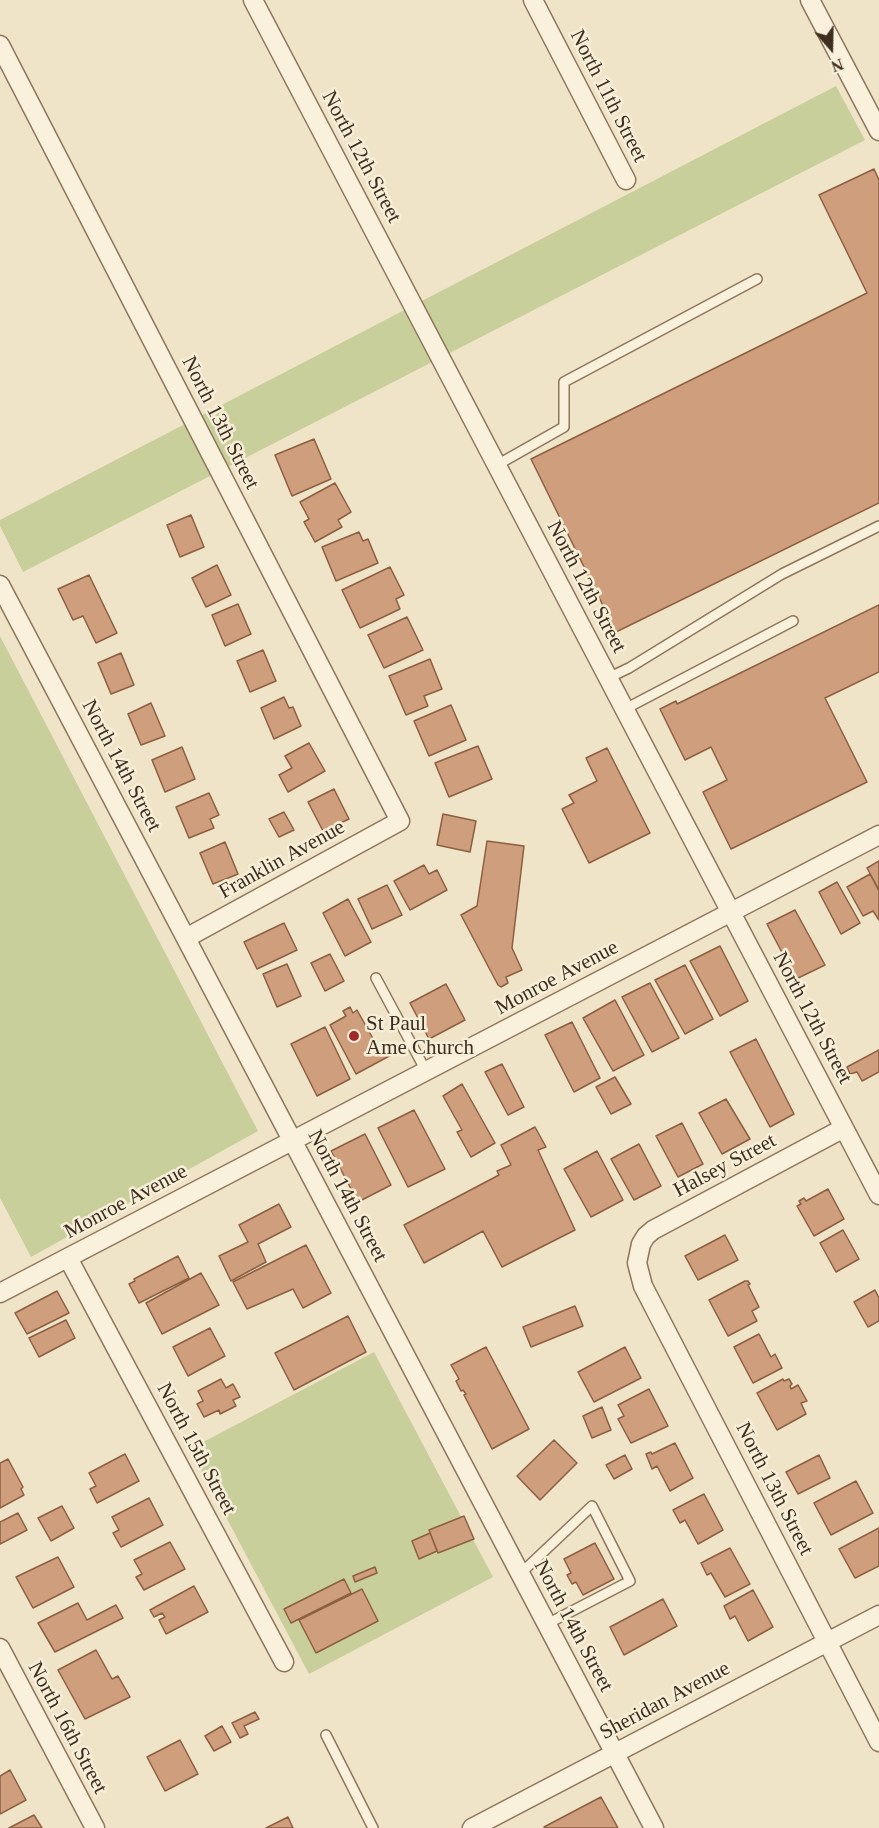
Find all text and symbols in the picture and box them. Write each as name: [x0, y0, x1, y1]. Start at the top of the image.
north arrow: [801, 18, 861, 78]
street label: North 11th Street: [564, 26, 652, 166]
text: N: [829, 55, 846, 75]
street label: North 12th Street: [316, 87, 406, 227]
street label: North 13th Street: [176, 352, 264, 494]
street label: North 12th Street: [541, 517, 631, 657]
street label: North 14th Street: [76, 696, 166, 836]
street label: Franklin Avenue: [215, 815, 349, 905]
street label: Monroe Avenue: [491, 935, 623, 1021]
street label: North 12th Street: [767, 948, 857, 1088]
place label: St Paul Ame Church: [366, 1011, 474, 1061]
marker: St Paul Ame Church: [347, 1029, 361, 1043]
street label: North 14th Street: [302, 1126, 392, 1266]
street label: Halsey Street: [669, 1128, 781, 1204]
street label: Monroe Avenue: [60, 1159, 192, 1245]
street label: North 15th Street: [151, 1379, 241, 1519]
street label: North 13th Street: [730, 1418, 818, 1560]
street label: North 14th Street: [528, 1556, 618, 1696]
street label: Sheridan Avenue: [596, 1656, 734, 1746]
street label: North 16th Street: [22, 1658, 112, 1798]

